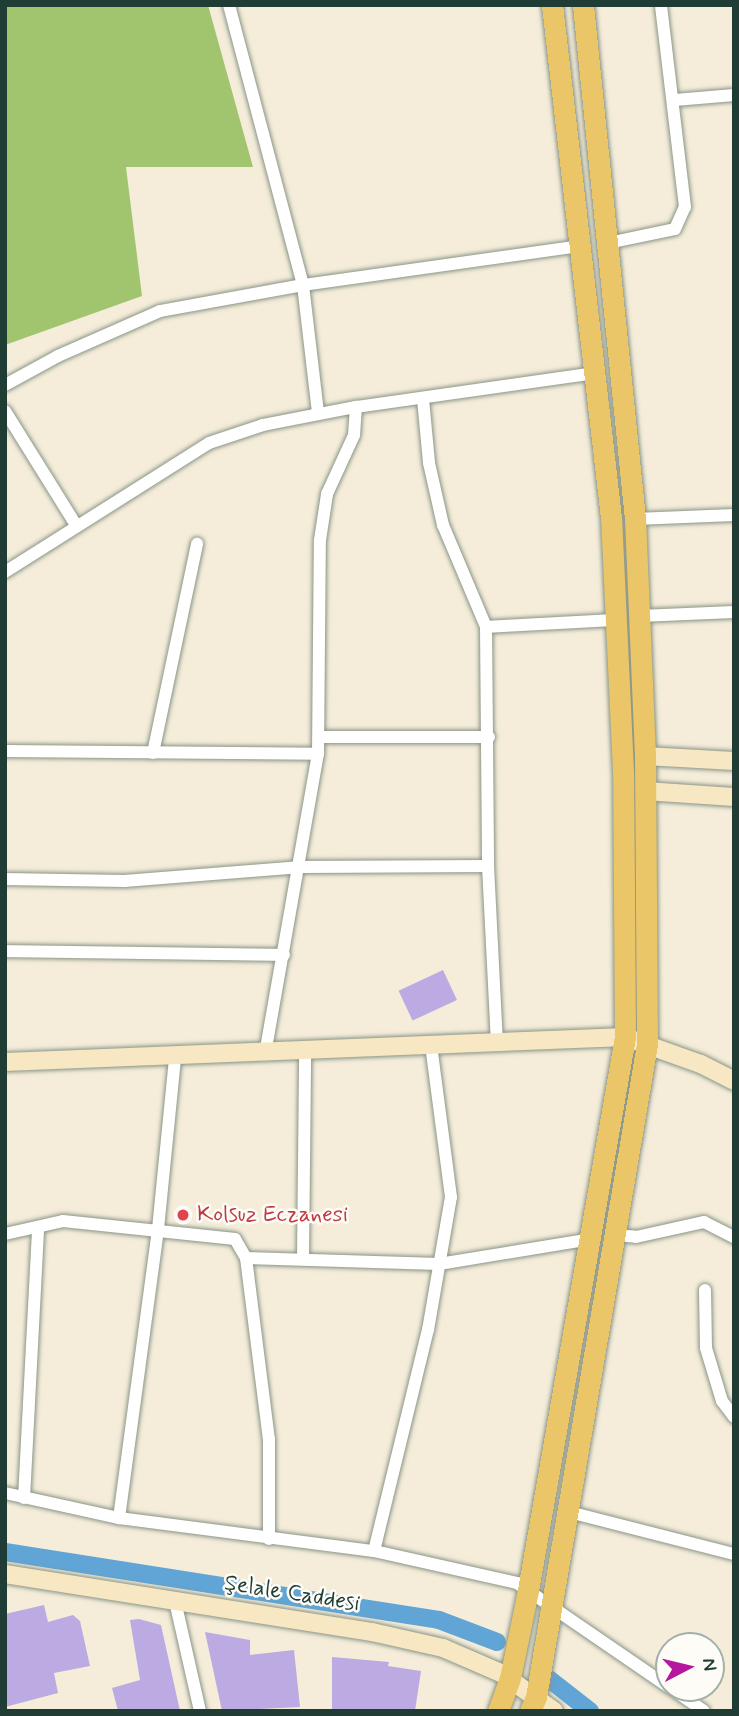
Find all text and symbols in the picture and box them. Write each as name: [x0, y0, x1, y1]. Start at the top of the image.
place label: Kolsuz Eczanesi: [197, 1201, 354, 1229]
marker: Kolsuz Eczanesi: [175, 1207, 191, 1223]
street label: Şelale Caddesi: [220, 1569, 364, 1619]
north arrow: [655, 1632, 725, 1702]
text: N: [696, 1657, 723, 1672]

